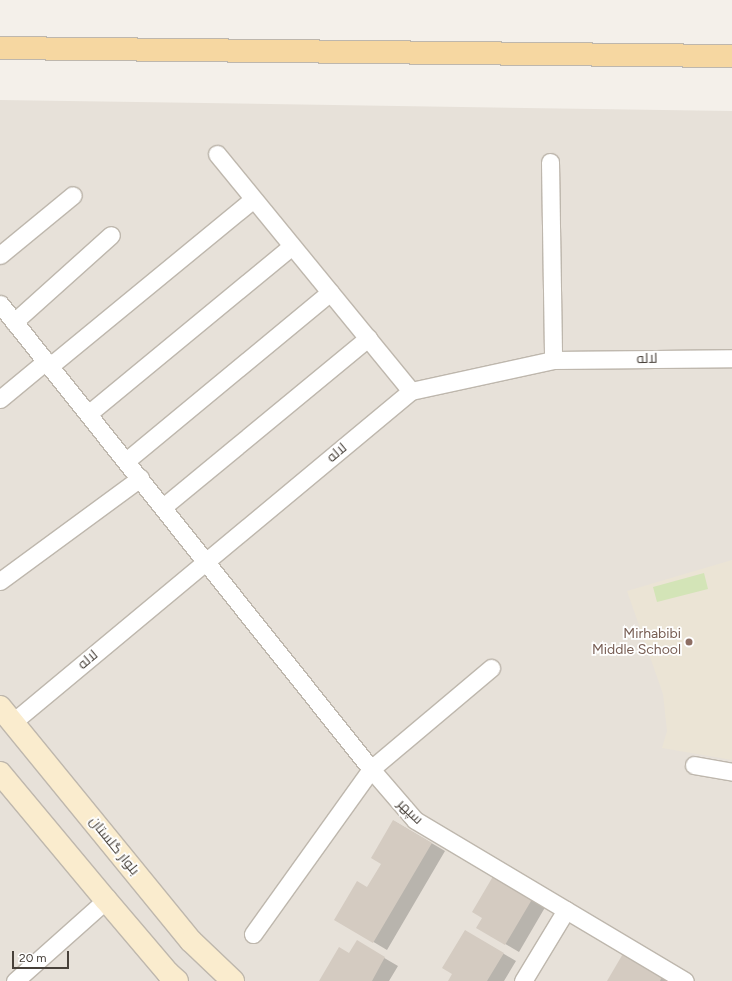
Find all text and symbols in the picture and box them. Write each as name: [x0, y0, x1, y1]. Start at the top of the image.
street label: لاله: [636, 350, 658, 368]
street label: لاله: [324, 440, 350, 466]
place label: Mirhabibi Middle School: [592, 626, 681, 658]
marker: Mirhabibi Middle School: [684, 637, 694, 647]
street label: لاله: [75, 647, 101, 673]
street label: سپهر: [394, 796, 426, 828]
street label: بلوار گلستان: [85, 813, 143, 879]
scale bar: [14, 943, 71, 969]
text: 20 m: [19, 951, 47, 965]

